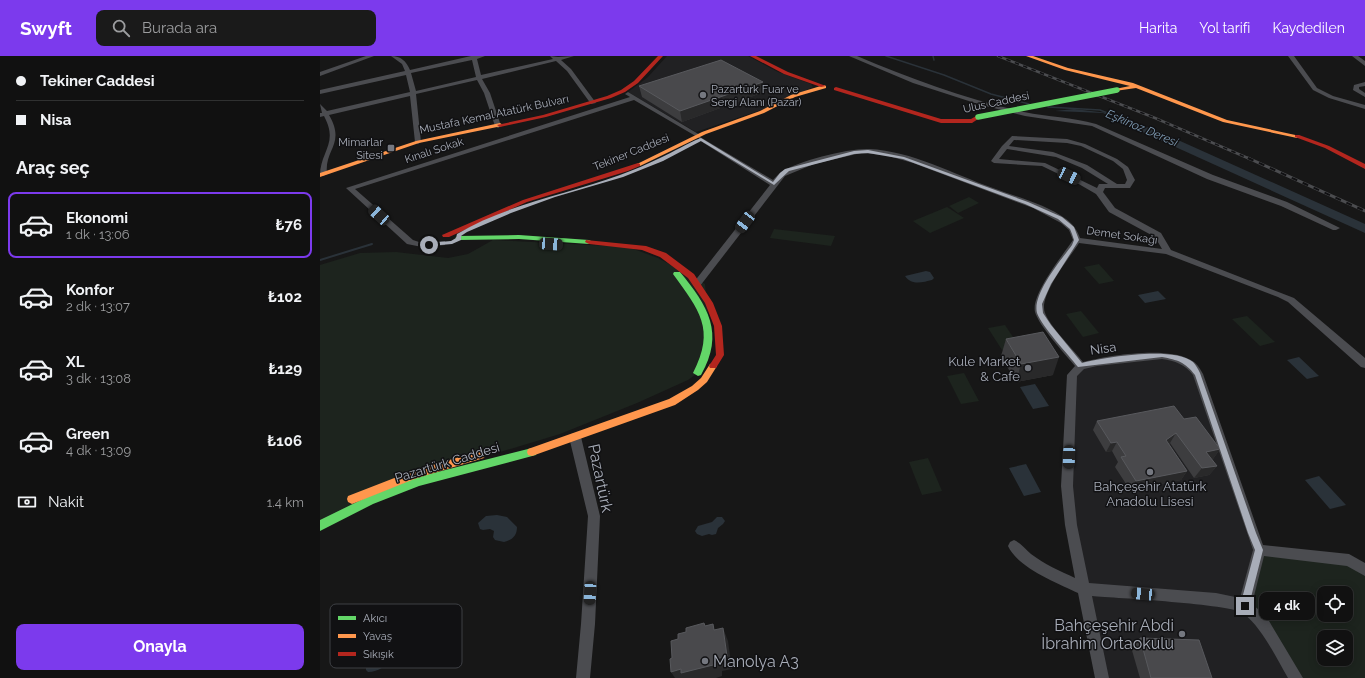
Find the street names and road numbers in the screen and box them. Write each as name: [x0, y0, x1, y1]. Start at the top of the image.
street label: Ulus Caddesi: [962, 89, 1030, 116]
street label: Mustafa Kemal Atatürk Bulvarı: [418, 92, 570, 137]
street label: Tekiner Caddesi: [591, 131, 671, 174]
street label: Kınalı Sokak: [403, 135, 465, 166]
street label: Demet Sokağı: [1086, 224, 1158, 247]
street label: Nisa: [1089, 339, 1117, 358]
street label: Pazartürk Caddesi: [393, 439, 501, 486]
street label: Pazartürk: [584, 442, 617, 515]

